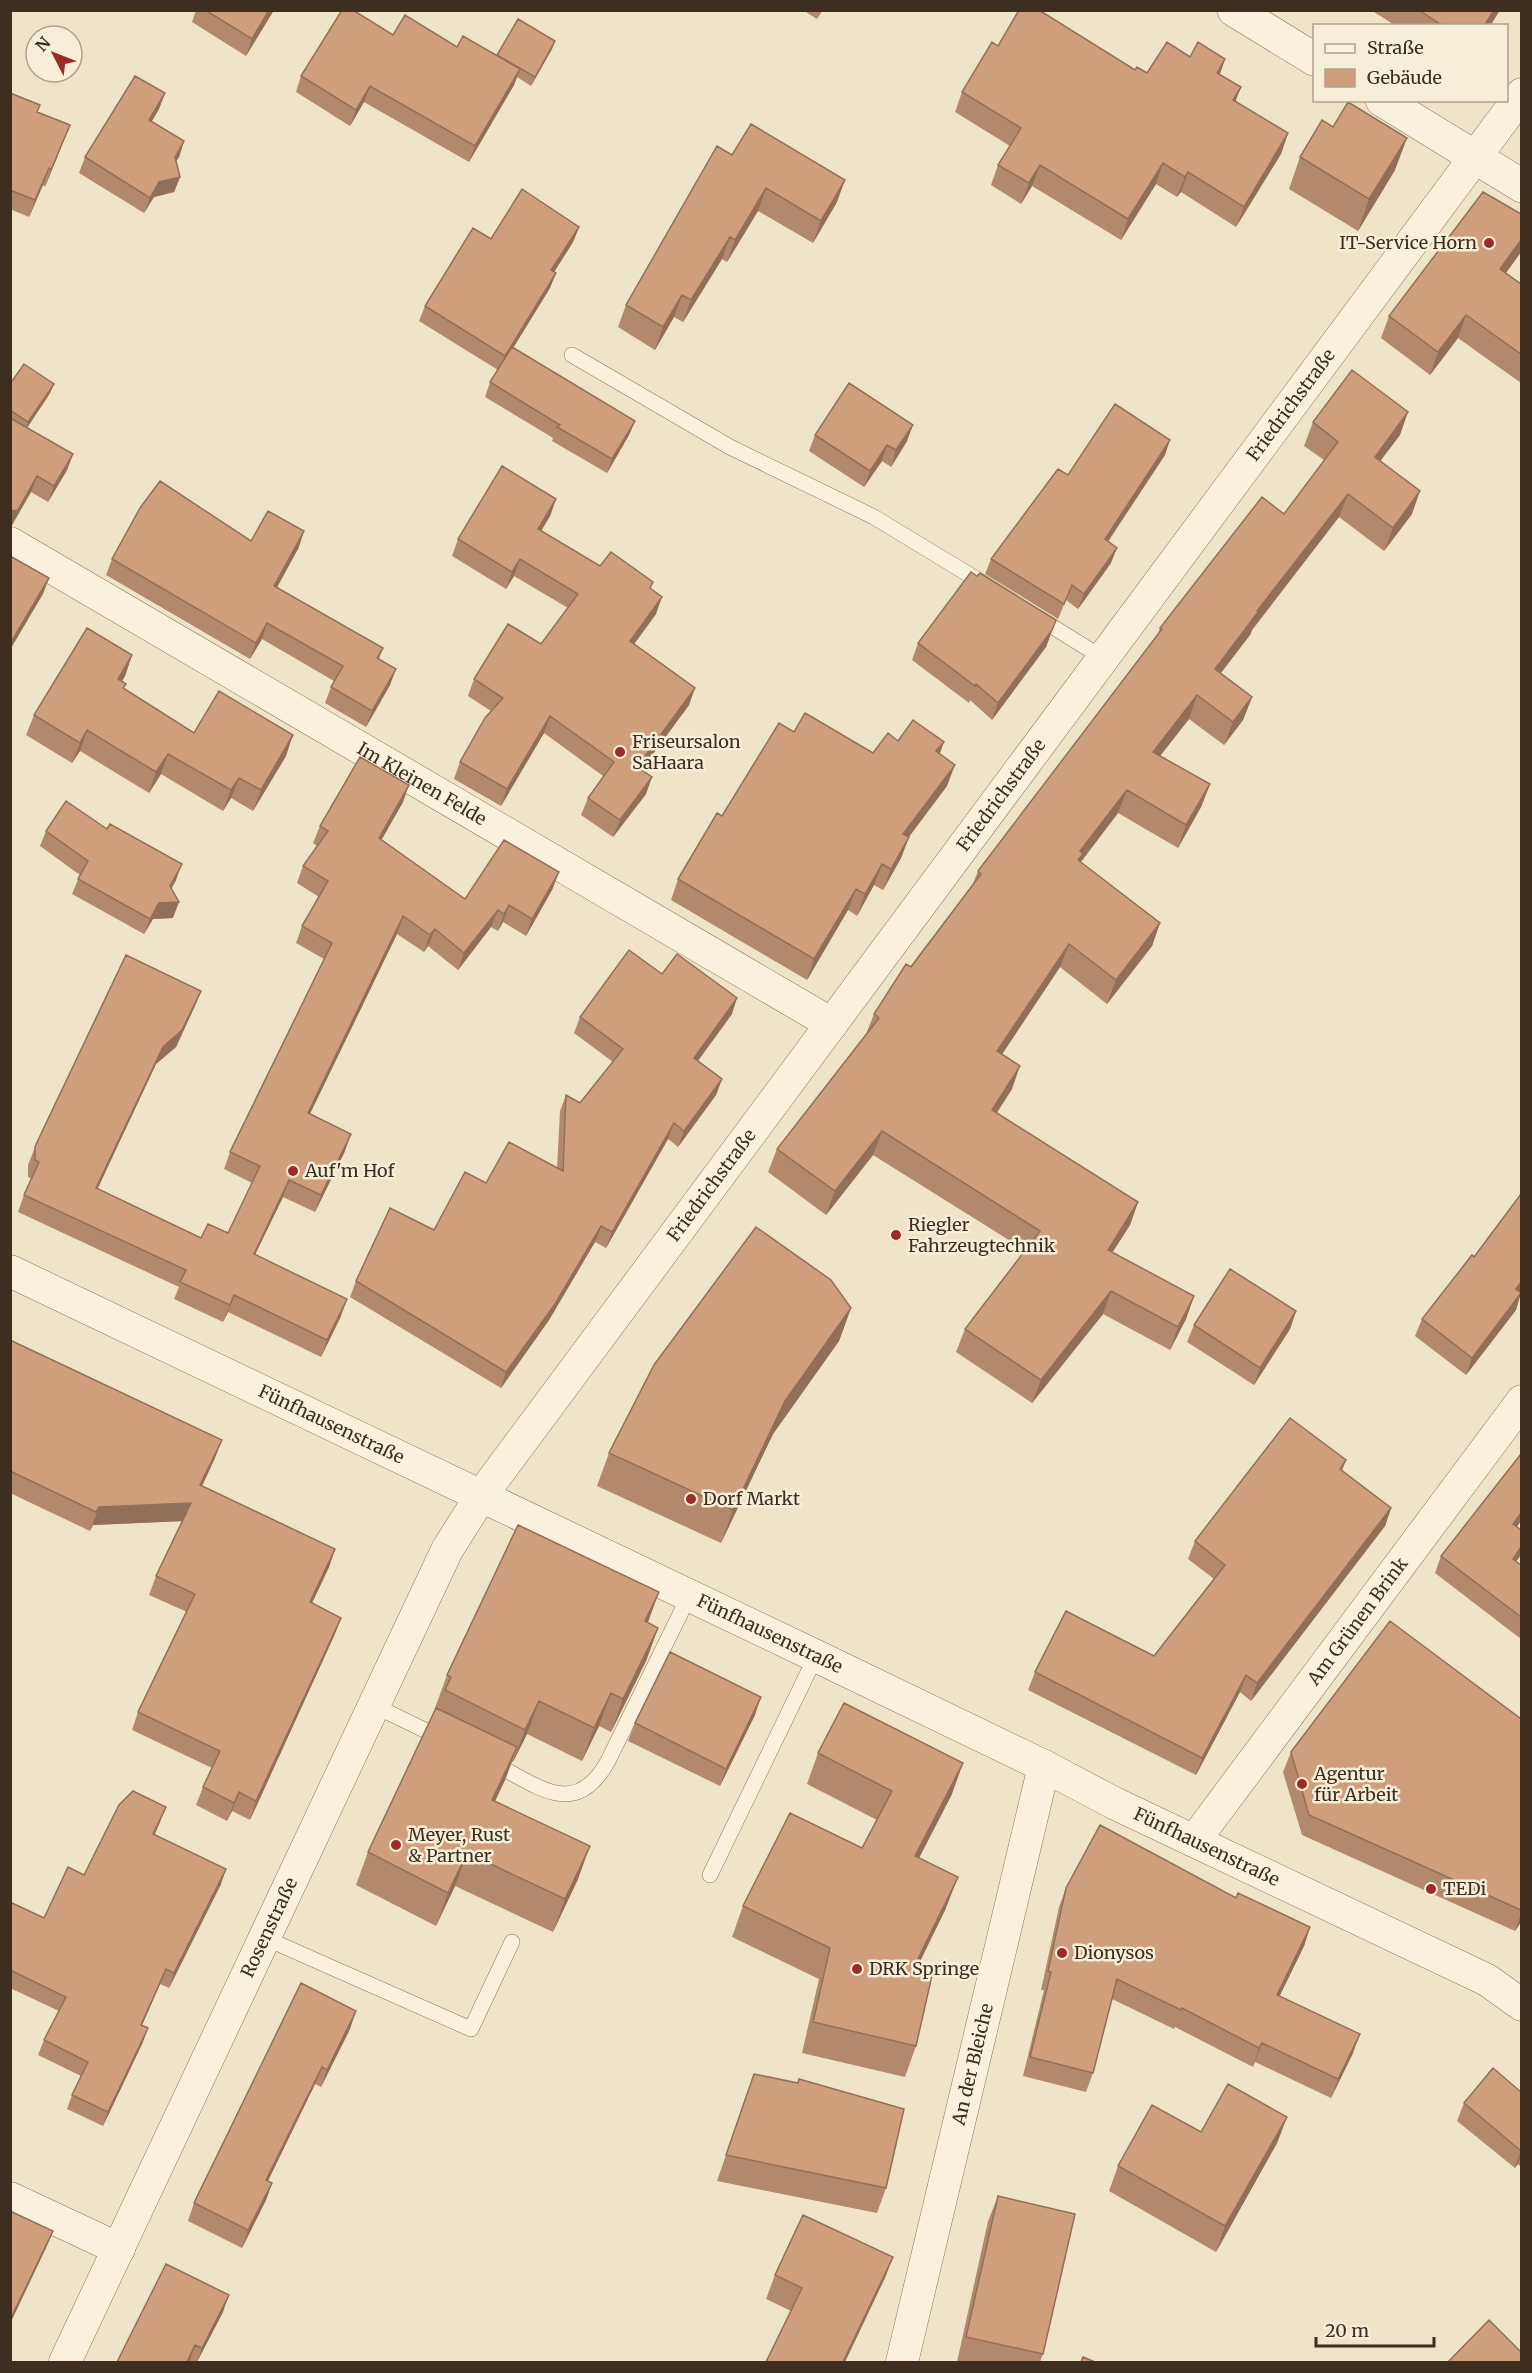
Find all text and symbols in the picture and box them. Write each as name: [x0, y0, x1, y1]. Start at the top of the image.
north arrow: [24, 24, 84, 84]
legend: [1313, 24, 1508, 102]
text: N: [31, 32, 55, 55]
text: Straße: [1367, 36, 1424, 59]
text: Gebäude: [1367, 66, 1442, 89]
place label: IT-Service Horn: [1339, 231, 1477, 254]
marker: IT-Service Horn: [1482, 236, 1496, 250]
street label: Friedrichstraße: [1241, 344, 1340, 466]
place label: Friseursalon SaHaara: [632, 730, 741, 774]
street label: Friedrichstraße: [952, 734, 1050, 856]
street label: Im Kleinen Felde: [353, 737, 491, 830]
marker: Friseursalon SaHaara: [613, 745, 627, 759]
street label: Friedrichstraße: [662, 1124, 761, 1246]
place label: Auf'm Hof: [304, 1159, 395, 1182]
marker: Auf'm Hof: [286, 1164, 300, 1178]
place label: Riegler Fahrzeugtechnik: [908, 1213, 1056, 1257]
marker: Riegler Fahrzeugtechnik: [889, 1228, 903, 1242]
street label: Fünfhausenstraße: [255, 1379, 408, 1469]
place label: Dorf Markt: [703, 1487, 800, 1510]
marker: Dorf Markt: [684, 1492, 698, 1506]
street label: Am Grünen Brink: [1302, 1552, 1413, 1690]
street label: Fünfhausenstraße: [693, 1589, 847, 1678]
place label: Agentur für Arbeit: [1313, 1762, 1398, 1806]
marker: Agentur für Arbeit: [1295, 1777, 1309, 1791]
street label: Fünfhausenstraße: [1130, 1802, 1283, 1891]
place label: Meyer, Rust & Partner: [408, 1823, 510, 1867]
marker: Meyer, Rust & Partner: [389, 1838, 403, 1852]
street label: Rosenstraße: [235, 1874, 302, 1981]
place label: TEDi: [1443, 1877, 1486, 1900]
marker: TEDi: [1424, 1882, 1438, 1896]
place label: Dionysos: [1074, 1941, 1154, 1964]
marker: Dionysos: [1055, 1946, 1069, 1960]
place label: DRK Springe: [869, 1957, 979, 1980]
marker: DRK Springe: [850, 1962, 864, 1976]
street label: An der Bleiche: [947, 2001, 998, 2128]
scale bar: [1316, 2310, 1434, 2348]
text: 20 m: [1325, 2319, 1369, 2342]

